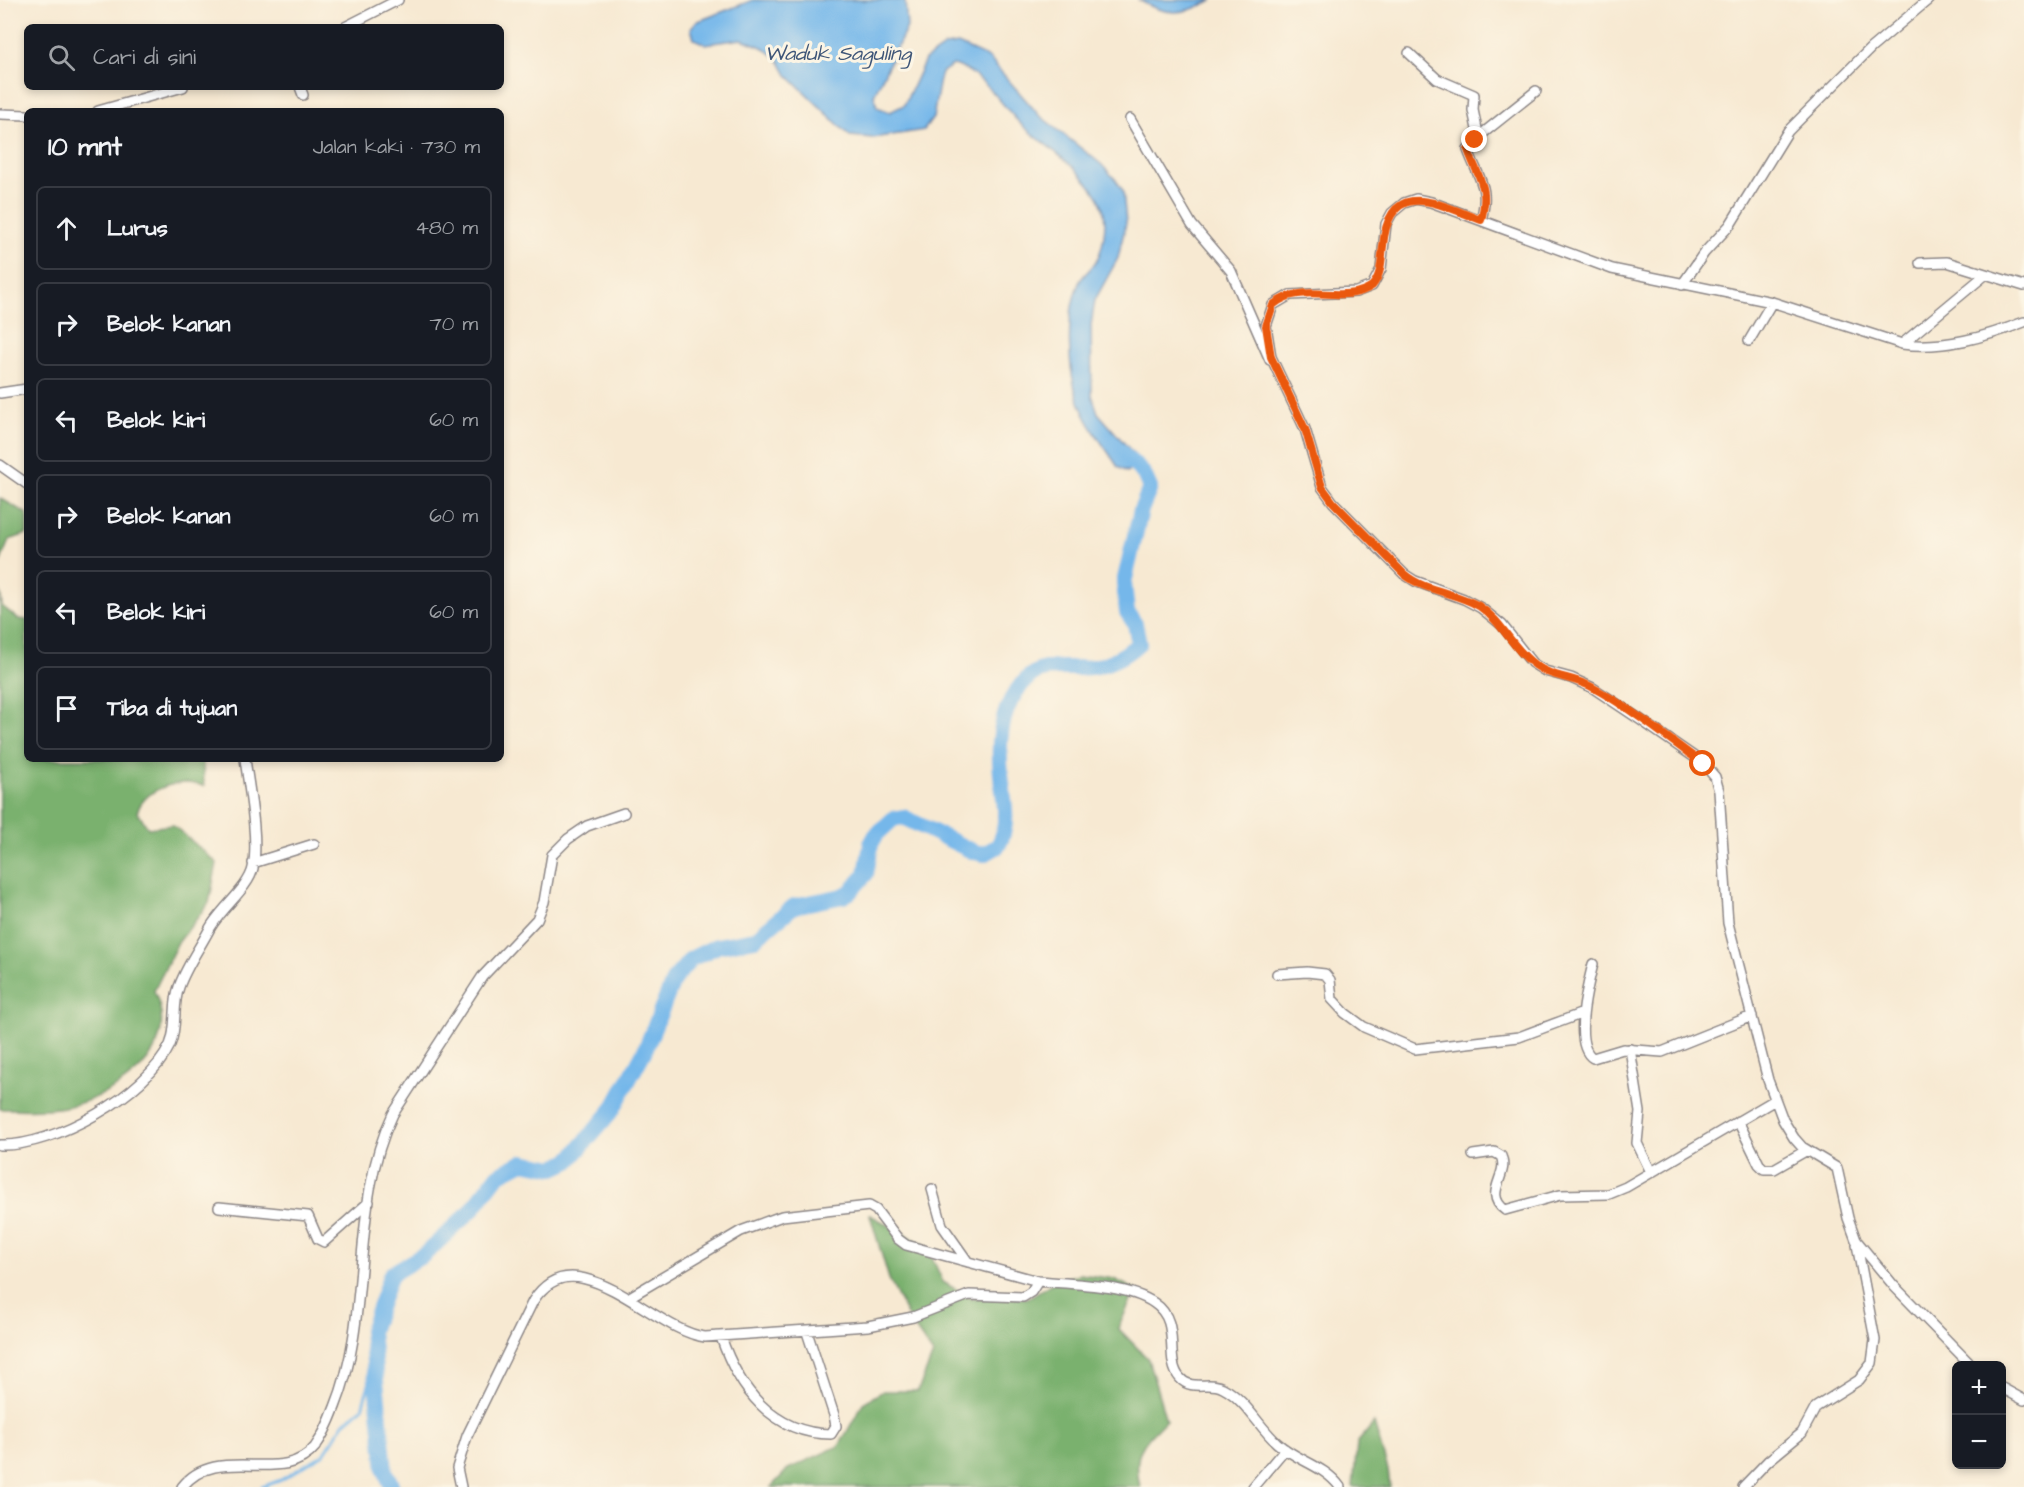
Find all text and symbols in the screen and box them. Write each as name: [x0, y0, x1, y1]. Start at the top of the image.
search box: [24, 24, 504, 90]
water label: Waduk Saguling: [765, 39, 912, 69]
icon: search: [45, 41, 78, 74]
text: Cari di sini: [93, 42, 196, 73]
route end: [1461, 126, 1487, 152]
text: 10 mnt: [48, 129, 122, 165]
text: Jalan kaki · 730 m: [313, 133, 480, 161]
icon: ahead: [50, 212, 83, 245]
text: Lurus: [107, 213, 168, 244]
text: 480 m: [415, 214, 478, 242]
icon: right: [50, 308, 83, 341]
text: Belok kanan: [107, 309, 231, 340]
text: 70 m: [430, 310, 478, 338]
icon: left: [50, 404, 83, 437]
text: Belok kiri: [107, 405, 205, 436]
text: 60 m: [429, 406, 478, 434]
icon: right: [50, 500, 83, 533]
text: Belok kanan: [107, 501, 231, 532]
text: 60 m: [429, 502, 478, 530]
icon: left: [50, 596, 83, 629]
text: Belok kiri: [107, 597, 205, 628]
text: 60 m: [429, 598, 478, 626]
icon: arrive: [50, 692, 83, 725]
text: Tiba di tujuan: [107, 693, 237, 724]
route start: [1689, 750, 1715, 776]
map controls: [1952, 1361, 2006, 1469]
button: +: [1952, 1361, 2006, 1415]
button: −: [1952, 1415, 2006, 1469]

